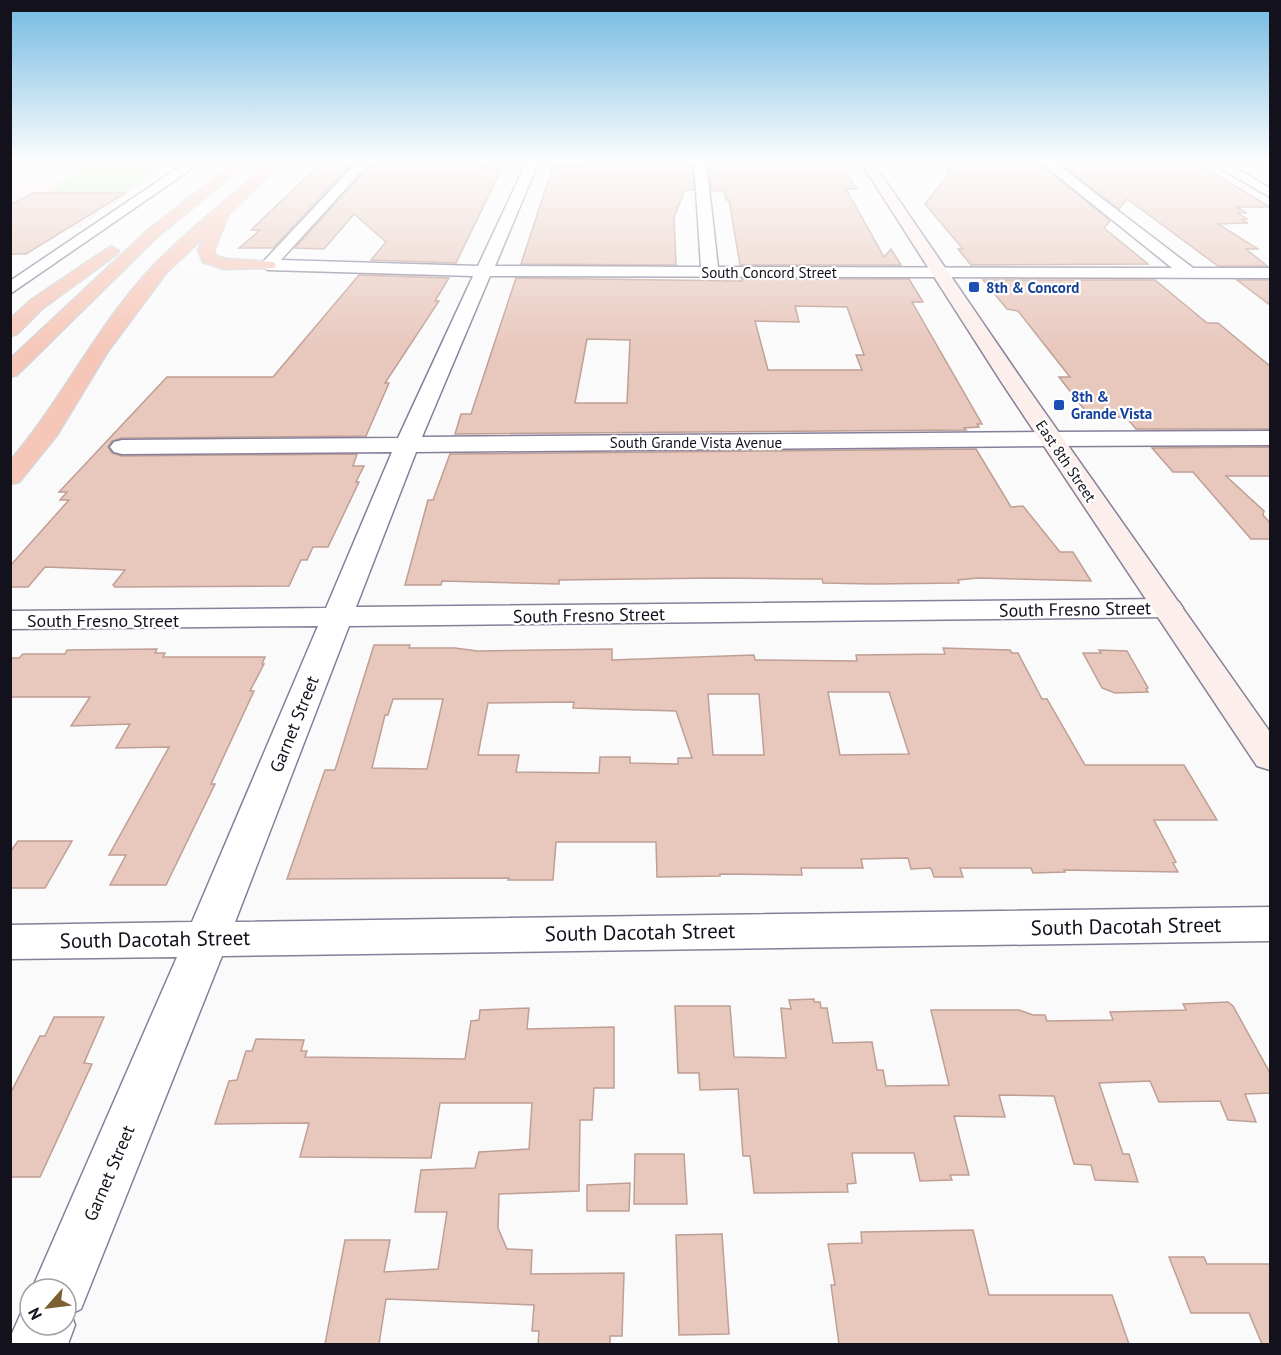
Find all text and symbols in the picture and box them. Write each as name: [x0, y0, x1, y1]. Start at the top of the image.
street label: South Concord Street: [701, 263, 837, 282]
place label: 8th & Concord: [986, 278, 1079, 297]
marker: 8th & Concord: [967, 280, 981, 294]
place label: 8th & Grande Vista: [1071, 387, 1152, 423]
marker: 8th & Grande Vista: [1052, 398, 1066, 412]
street label: East 8th Street: [1032, 416, 1100, 506]
street label: South Grande Vista Avenue: [610, 433, 782, 452]
street label: South Fresno Street: [999, 596, 1151, 622]
street label: South Fresno Street: [513, 602, 665, 628]
street label: South Fresno Street: [27, 609, 179, 632]
street label: Garnet Street: [264, 672, 324, 776]
street label: South Dacotah Street: [1030, 911, 1222, 941]
street label: South Dacotah Street: [544, 917, 736, 947]
street label: South Dacotah Street: [59, 924, 251, 954]
street label: Garnet Street: [78, 1122, 140, 1224]
north arrow: [18, 1277, 78, 1337]
text: N: [23, 1305, 46, 1323]

